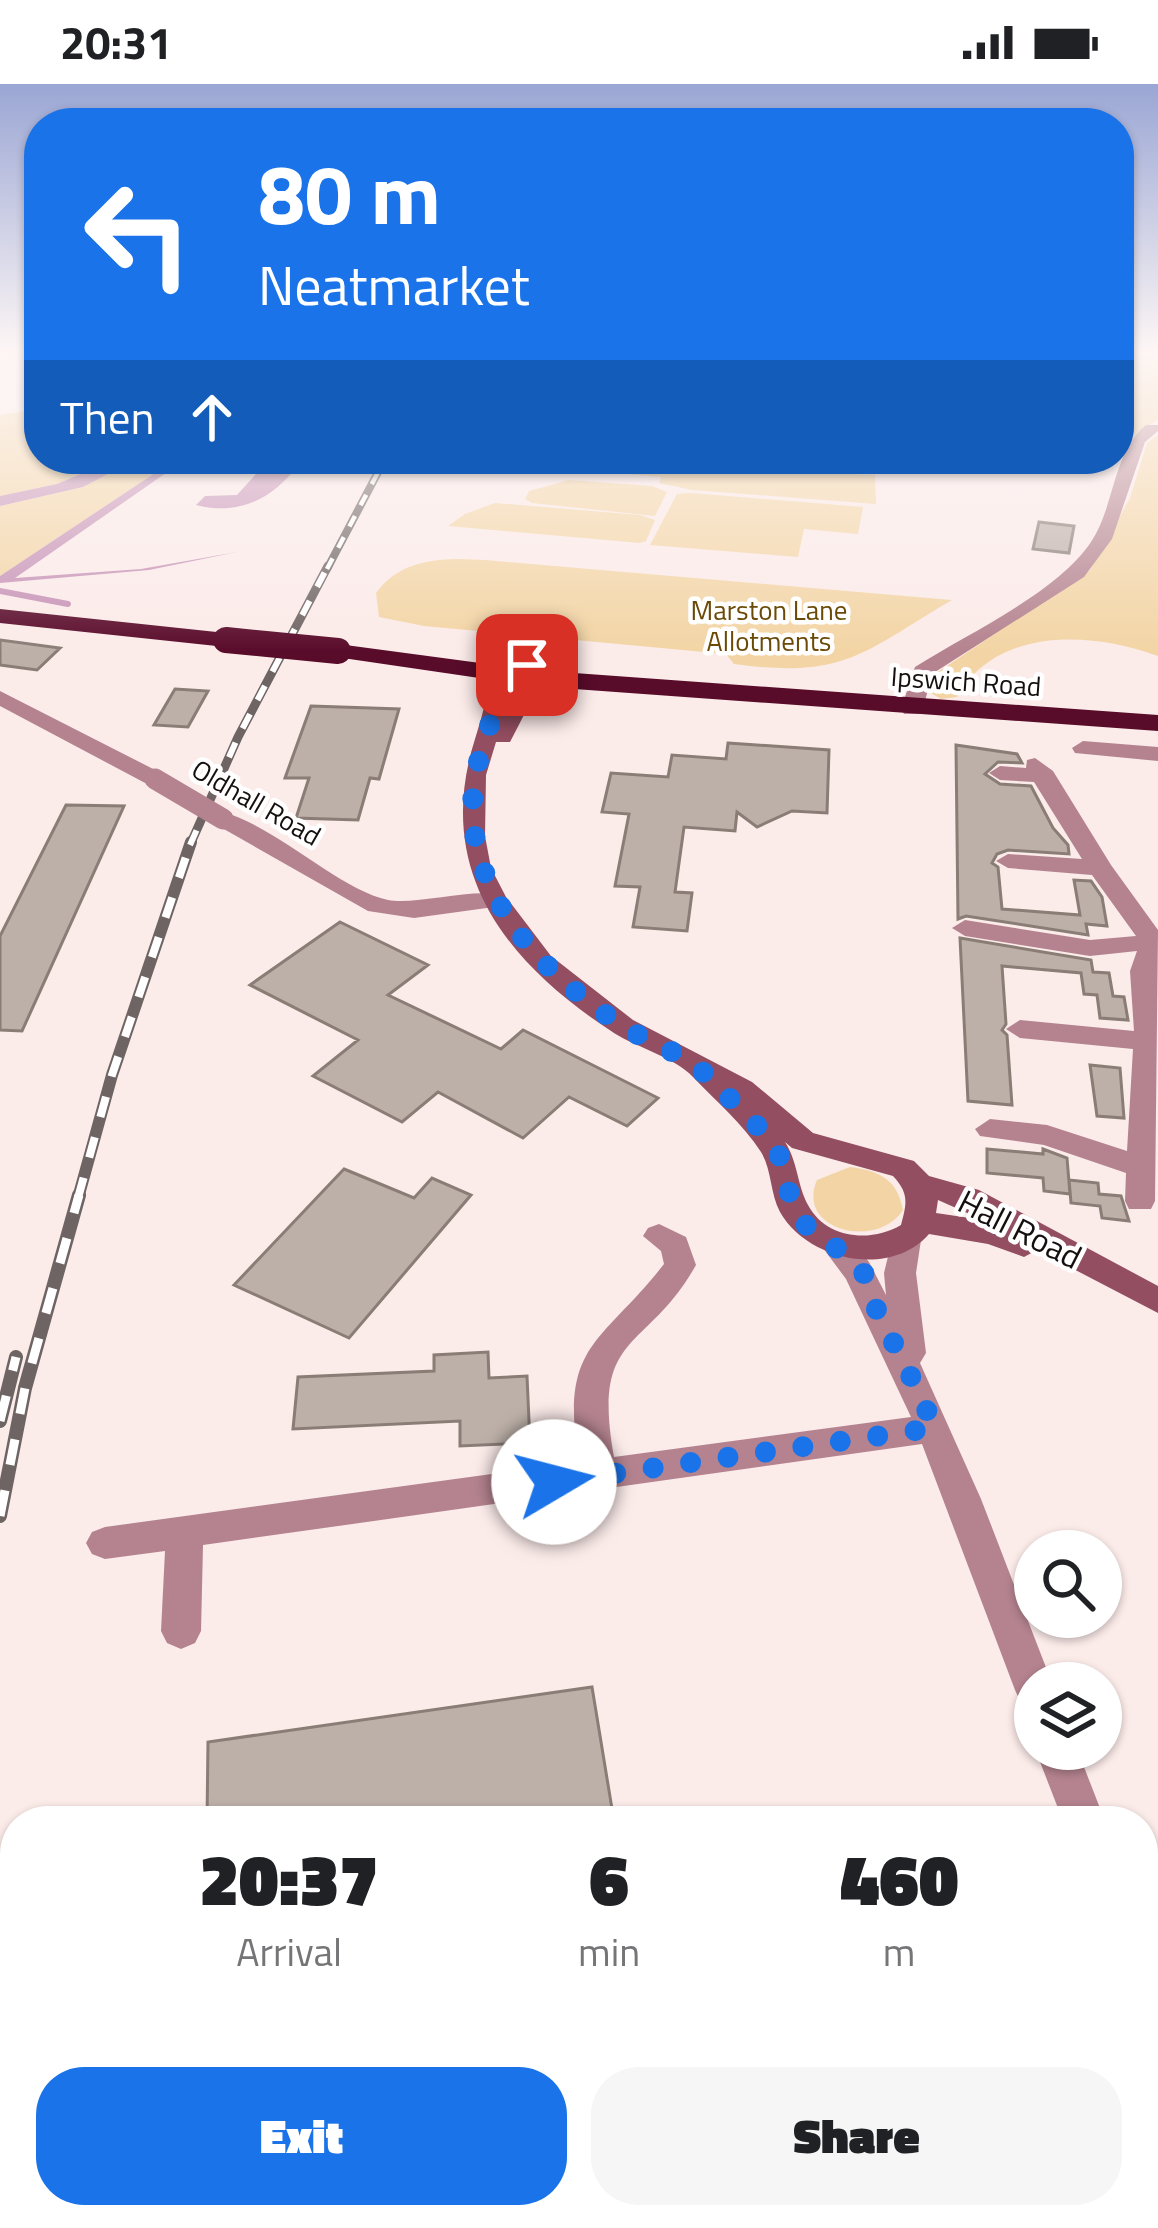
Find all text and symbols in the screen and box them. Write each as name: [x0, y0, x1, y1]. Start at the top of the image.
text: 20:31: [60, 8, 172, 76]
text: 80 m: [258, 129, 441, 257]
icon: left: [60, 156, 216, 312]
text: Neatmarket: [258, 244, 530, 326]
text: Then: [60, 383, 155, 451]
icon: ahead: [179, 384, 245, 450]
park label: Marston Lane Allotments: [691, 589, 847, 661]
pin: [476, 614, 578, 716]
icon: arrive: [494, 632, 560, 698]
street label: Ipswich Road: [890, 655, 1043, 706]
street label: Oldhall Road: [184, 748, 329, 855]
street label: Hall Road: [950, 1177, 1090, 1281]
position arrow: [491, 1419, 617, 1545]
map controls: [1014, 1530, 1122, 1770]
button: search: [1014, 1530, 1122, 1638]
button: layers: [1014, 1662, 1122, 1770]
text: 20:37: [199, 1823, 379, 1933]
text: 6: [589, 1823, 629, 1933]
text: 460: [840, 1823, 959, 1933]
text: Arrival: [236, 1922, 342, 1981]
text: min: [578, 1922, 640, 1981]
text: m: [883, 1922, 915, 1981]
button: Exit: [36, 2067, 567, 2205]
button: Share: [591, 2067, 1122, 2205]

